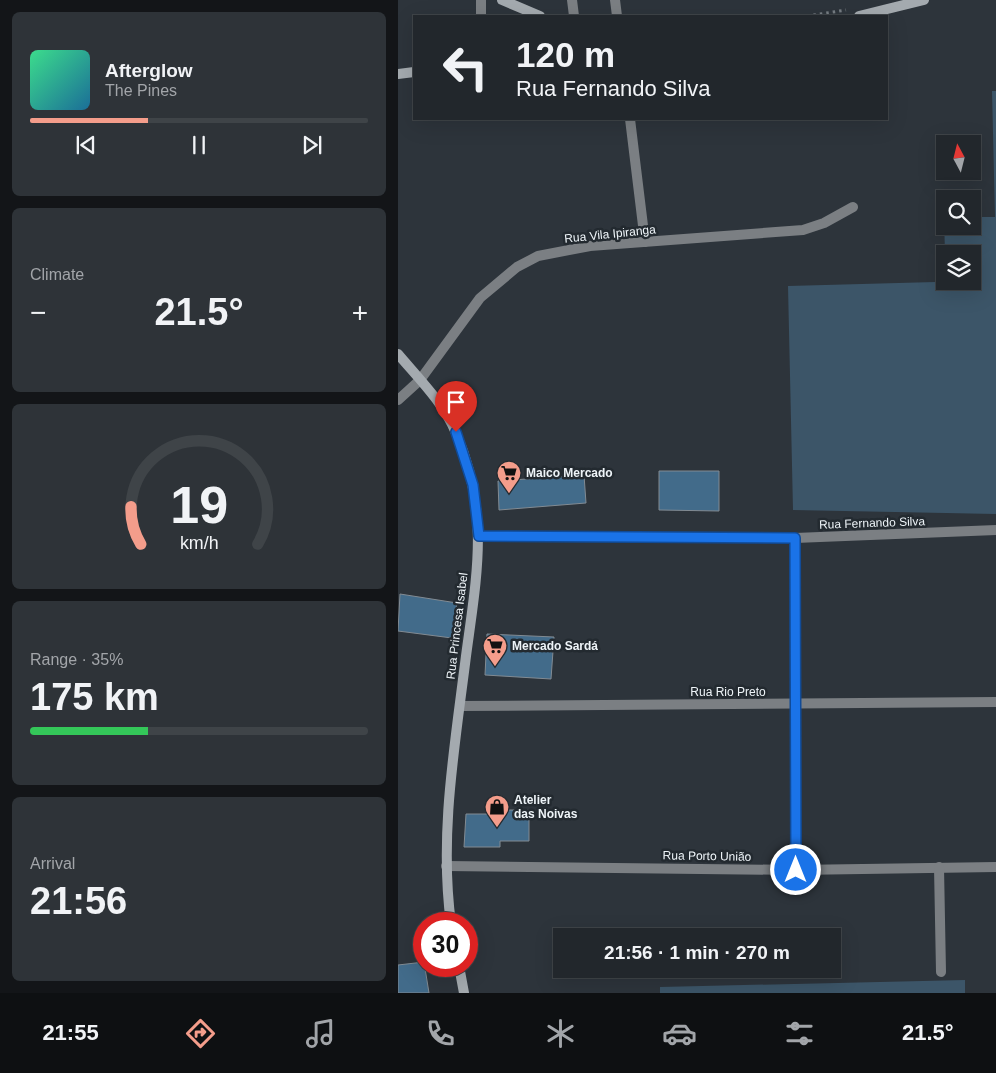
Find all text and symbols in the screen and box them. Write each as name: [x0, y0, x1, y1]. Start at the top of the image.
icon: left: [433, 35, 498, 100]
text: 120 m: [516, 35, 615, 74]
text: Afterglow: [105, 60, 193, 81]
text: Rua Fernando Silva: [516, 76, 710, 101]
text: The Pines: [105, 82, 177, 99]
icon: previous: [72, 131, 100, 159]
icon: pause: [185, 131, 213, 159]
icon: next: [298, 131, 326, 159]
north arrow: [936, 135, 980, 180]
map controls: [936, 135, 981, 290]
button: search: [936, 190, 981, 235]
street label: Rua Vila Ipiranga: [564, 222, 657, 246]
button: layers: [936, 245, 981, 290]
text: Climate: [30, 266, 84, 283]
text: 21.5°: [154, 291, 244, 333]
text: −: [30, 297, 46, 328]
text: +: [352, 297, 368, 328]
pin: [435, 381, 477, 432]
icon: arrive: [442, 388, 470, 416]
supermarket icon: Maico Mercado: [496, 460, 522, 494]
place label: Maico Mercado: [526, 466, 613, 480]
text: 19: [170, 476, 228, 534]
street label: Rua Fernando Silva: [819, 514, 926, 532]
text: km/h: [180, 533, 218, 553]
street label: Rua Princesa Isabel: [444, 572, 470, 680]
supermarket icon: Mercado Sardá: [482, 633, 508, 667]
place label: Mercado Sardá: [512, 639, 598, 653]
text: Range · 35%: [30, 651, 123, 668]
text: 175 km: [30, 676, 159, 718]
street label: Rua Rio Preto: [690, 685, 766, 699]
place label: Atelier das Noivas: [514, 793, 578, 821]
shop icon: Atelier das Noivas: [484, 794, 510, 828]
position arrow: [769, 843, 821, 895]
street label: Rua Porto União: [663, 848, 752, 864]
text: Arrival: [30, 855, 75, 872]
text: 21:56: [30, 880, 127, 922]
speed limit sign: 30: [413, 912, 478, 977]
text: 21:56 · 1 min · 270 m: [604, 942, 790, 963]
icon: directions: [183, 1016, 218, 1051]
icon: music: [303, 1016, 338, 1051]
icon: phone: [423, 1016, 458, 1051]
icon: climate: [543, 1016, 578, 1051]
icon: car: [662, 1016, 697, 1051]
icon: filters: [782, 1016, 817, 1051]
text: 21:55: [42, 1020, 99, 1045]
text: 21.5°: [902, 1020, 954, 1045]

